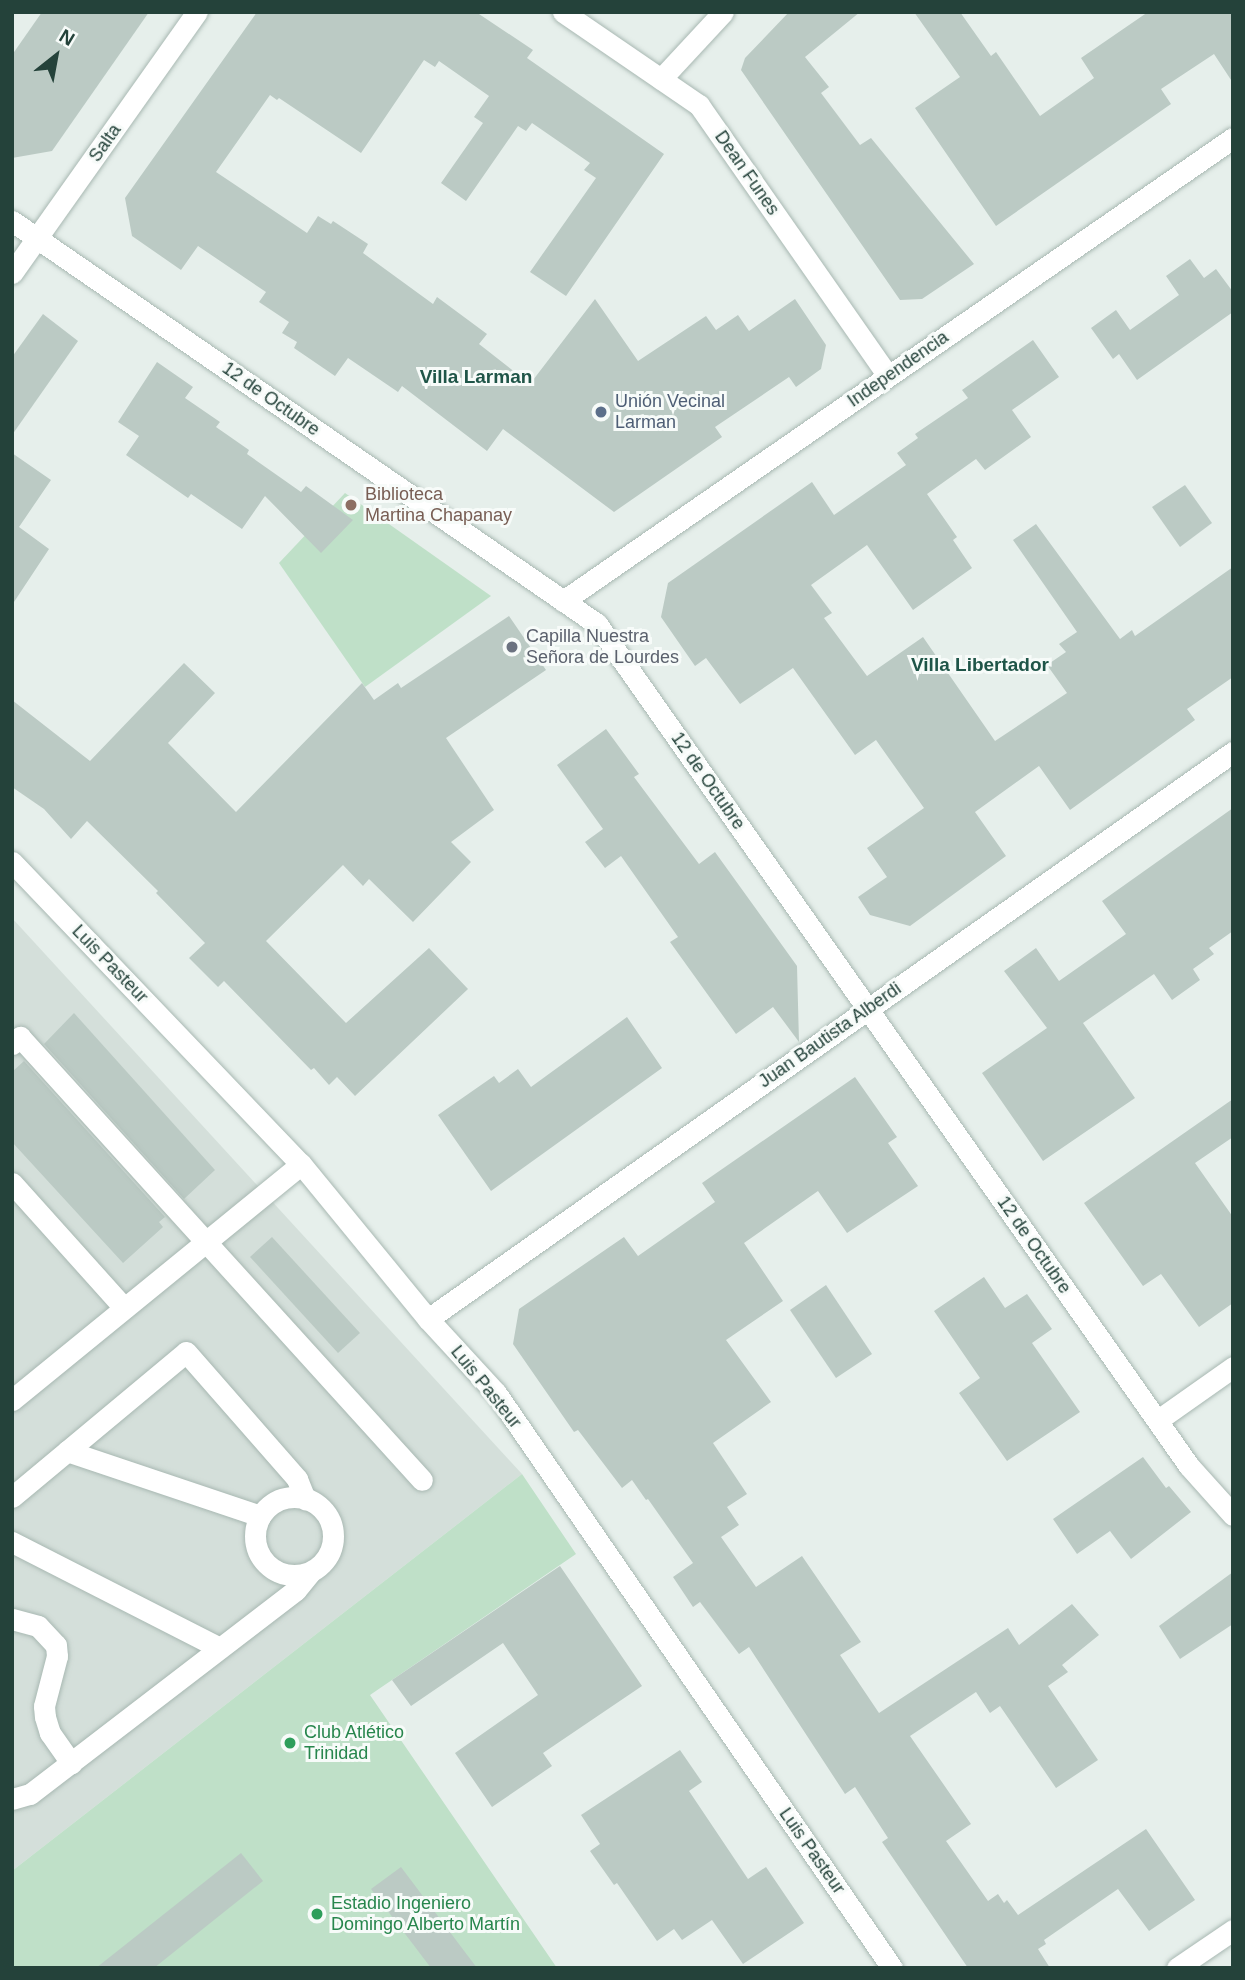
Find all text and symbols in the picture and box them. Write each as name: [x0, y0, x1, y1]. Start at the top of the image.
north arrow: [21, 21, 91, 91]
text: N: [56, 25, 78, 50]
street label: Salta: [84, 120, 126, 166]
street label: Dean Funes: [710, 127, 784, 219]
street label: Independencia: [843, 326, 953, 412]
street label: 12 de Octubre: [218, 357, 324, 441]
district label: Villa Larman: [420, 366, 532, 388]
place label: Unión Vecinal Larman: [615, 391, 725, 434]
marker: Unión Vecinal Larman: [593, 404, 609, 420]
place label: Biblioteca Martina Chapanay: [365, 484, 512, 526]
marker: Biblioteca Martina Chapanay: [343, 497, 359, 513]
place label: Capilla Nuestra Señora de Lourdes: [526, 626, 679, 668]
marker: Capilla Nuestra Señora de Lourdes: [504, 639, 520, 655]
district label: Villa Libertador: [911, 654, 1049, 676]
street label: 12 de Octubre: [666, 728, 750, 834]
street label: Luis Pasteur: [67, 921, 153, 1007]
street label: Juan Bautista Alberdi: [754, 977, 906, 1093]
street label: 12 de Octubre: [992, 1192, 1076, 1298]
street label: Luis Pasteur: [446, 1341, 526, 1433]
place label: Club Atlético Trinidad: [304, 1722, 405, 1764]
marker: Club Atlético Trinidad: [282, 1735, 298, 1751]
street label: Luis Pasteur: [774, 1804, 850, 1898]
place label: Estadio Ingeniero Domingo Alberto Martín: [331, 1893, 521, 1936]
marker: Estadio Ingeniero Domingo Alberto Martín: [309, 1906, 325, 1922]

